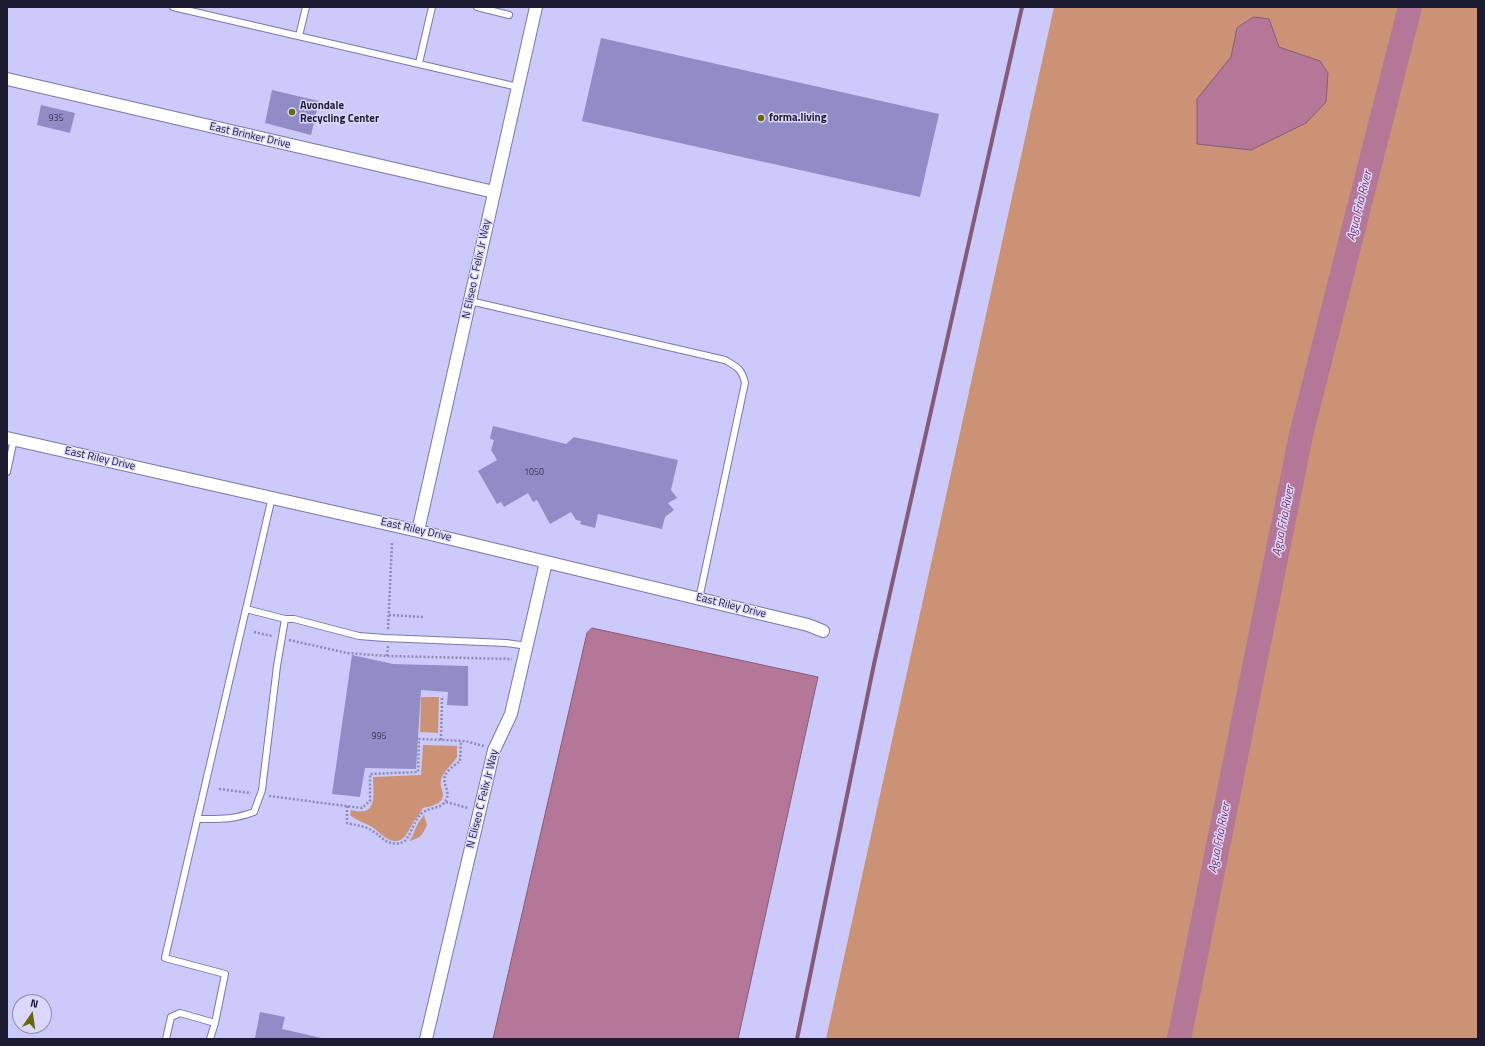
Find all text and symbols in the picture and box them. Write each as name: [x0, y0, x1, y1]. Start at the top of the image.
place label: Avondale Recycling Center: [300, 99, 379, 125]
marker: Avondale Recycling Center: [287, 107, 297, 117]
place label: forma.living: [769, 111, 827, 125]
marker: forma.living: [756, 113, 766, 123]
house number: 935: [48, 114, 64, 124]
street label: East Brinker Drive: [208, 120, 292, 152]
water label: Agua Fria River: [1344, 170, 1376, 242]
street label: N Eliseo C Felix Jr Way: [460, 218, 494, 320]
street label: East Riley Drive: [63, 444, 137, 474]
house number: 1050: [524, 468, 544, 478]
water label: Agua Fria River: [1270, 485, 1298, 557]
street label: East Riley Drive: [379, 515, 453, 545]
street label: East Riley Drive: [694, 591, 768, 621]
house number: 995: [371, 732, 387, 742]
street label: N Eliseo C Felix Jr Way: [464, 748, 502, 850]
water label: Agua Fria River: [1206, 802, 1234, 874]
north arrow: [12, 994, 52, 1034]
text: N: [29, 995, 40, 1012]

